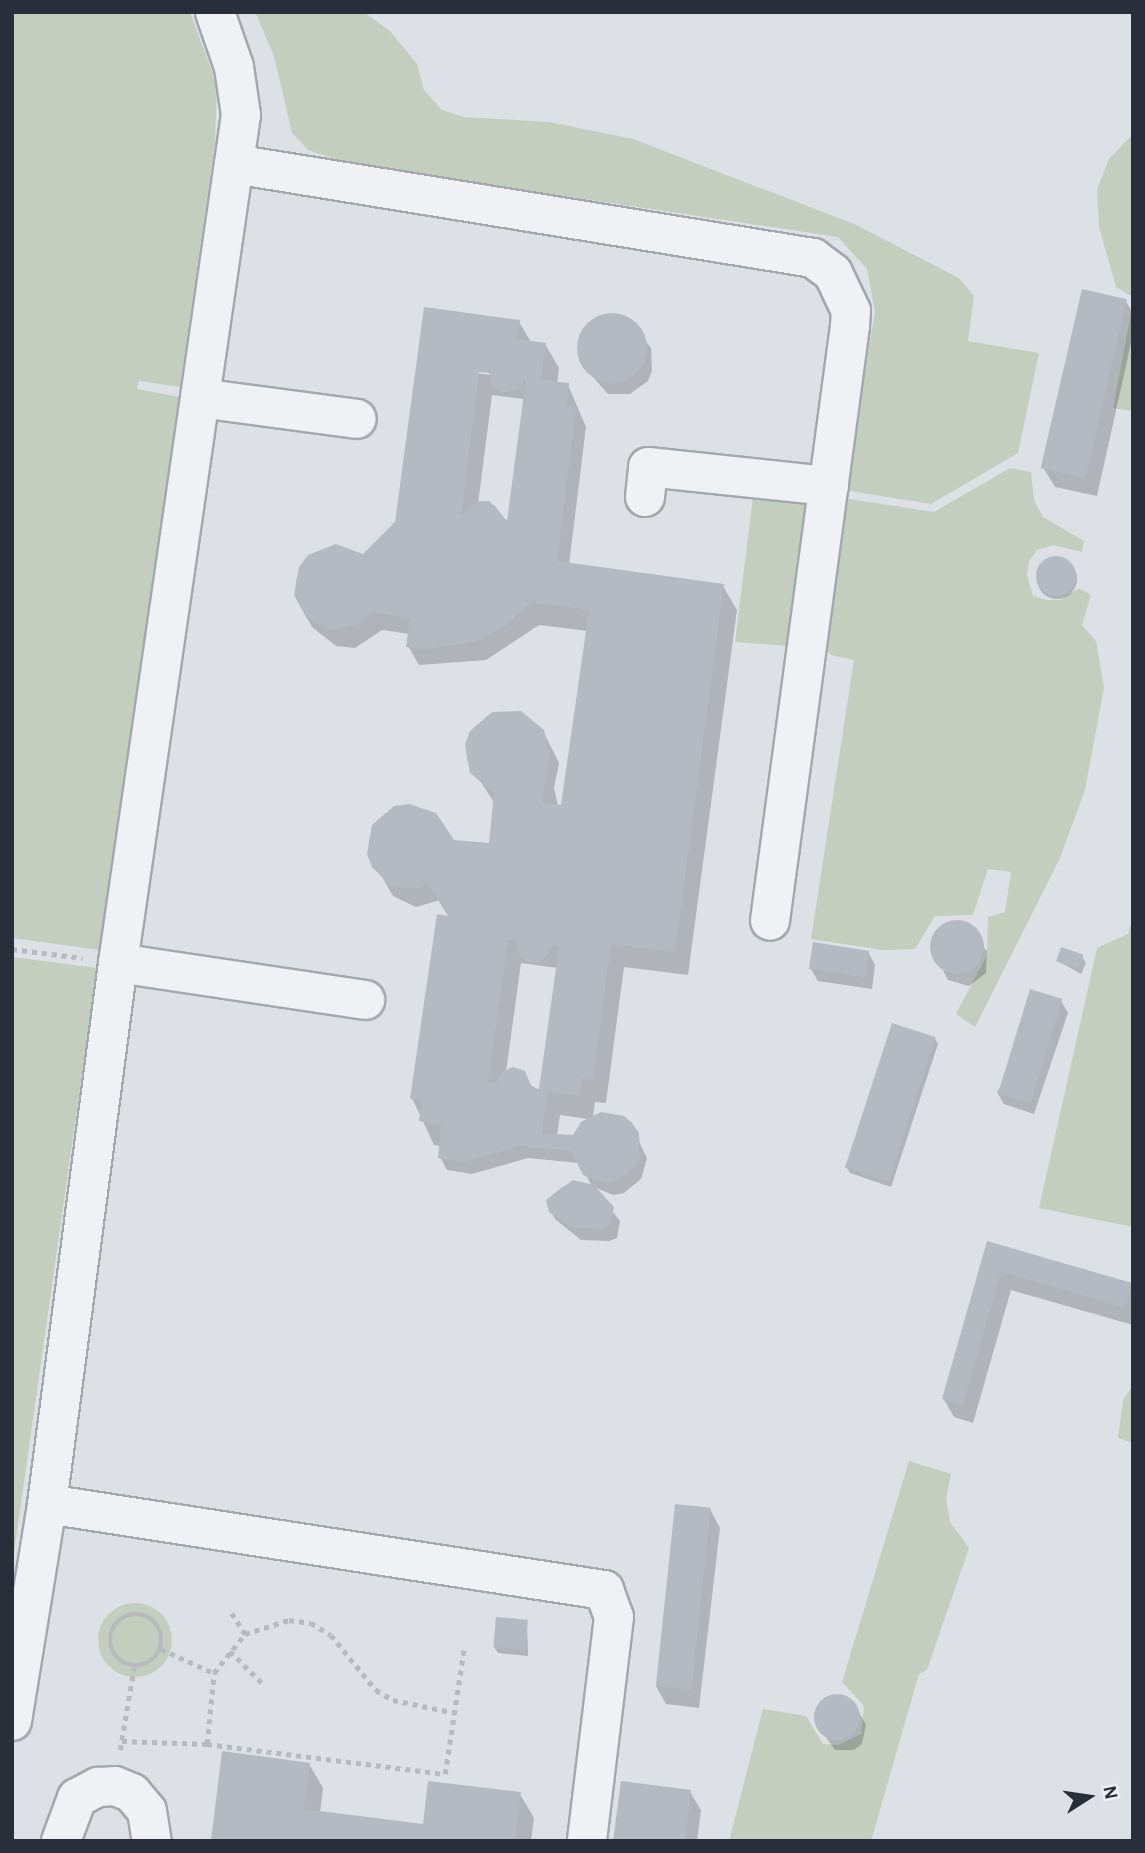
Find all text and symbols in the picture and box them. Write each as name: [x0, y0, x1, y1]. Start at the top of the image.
north arrow: [1054, 1762, 1124, 1832]
text: N: [1099, 1784, 1121, 1801]

